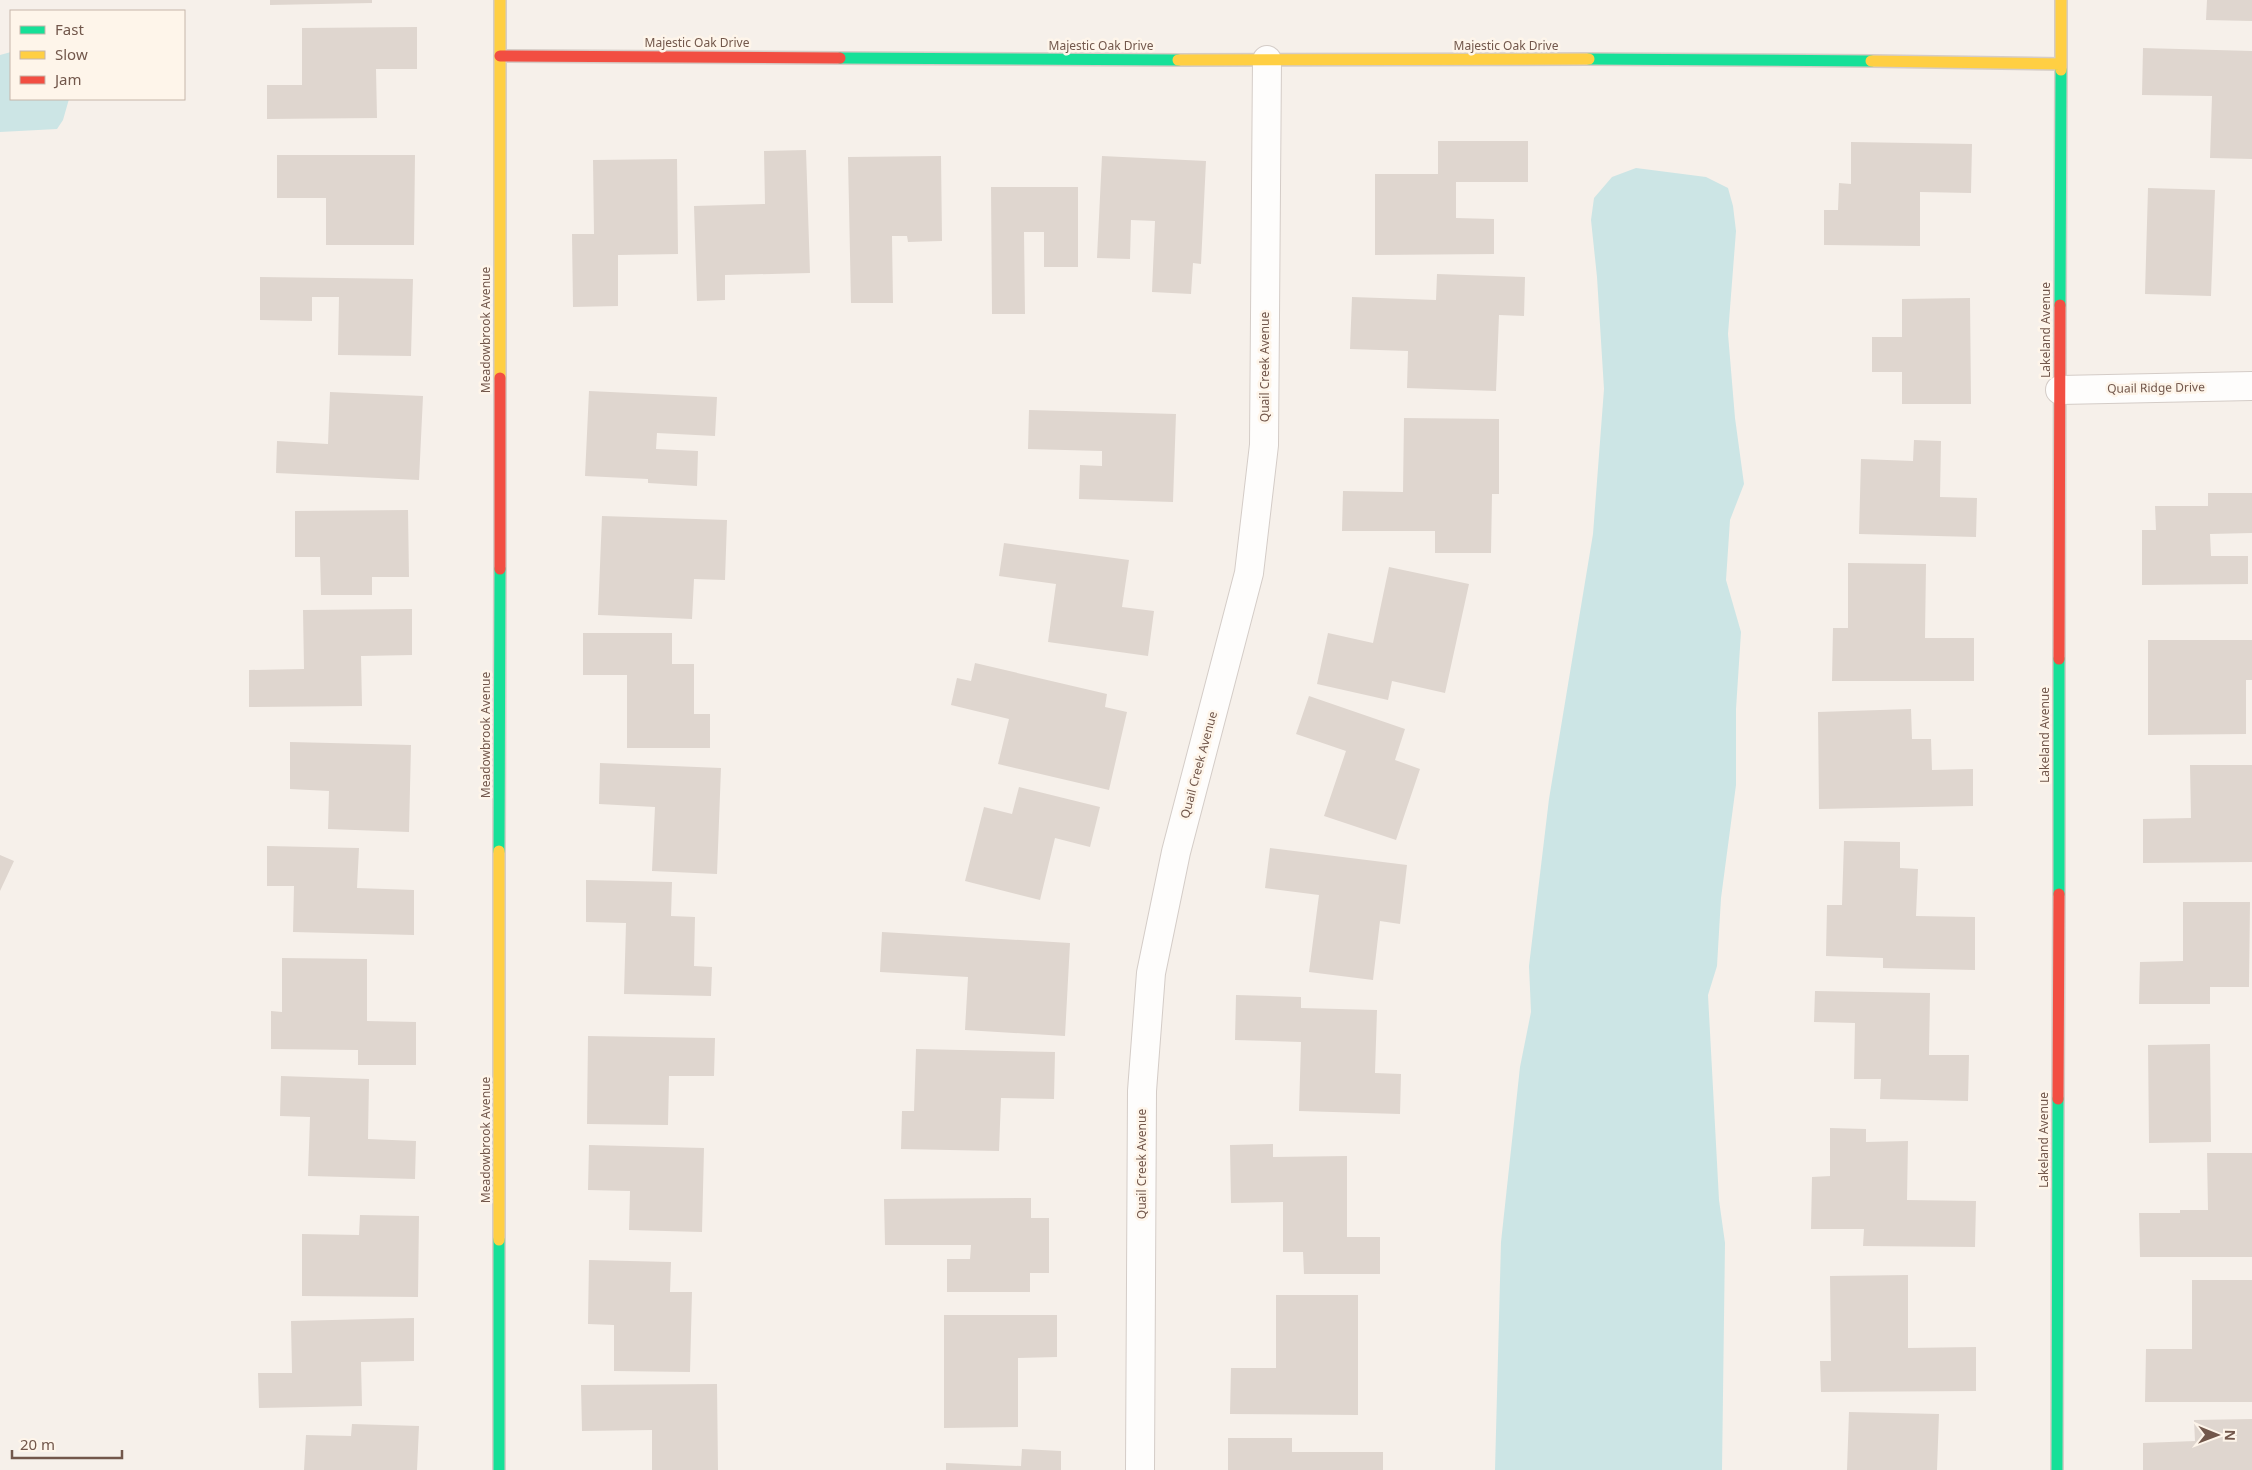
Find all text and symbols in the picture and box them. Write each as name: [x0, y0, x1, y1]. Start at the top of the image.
legend: [10, 10, 185, 100]
text: Fast: [55, 19, 84, 39]
street label: Majestic Oak Drive: [645, 34, 750, 51]
street label: Majestic Oak Drive: [1049, 37, 1154, 54]
street label: Majestic Oak Drive: [1454, 37, 1559, 54]
text: Slow: [55, 44, 88, 64]
text: Jam: [53, 69, 82, 89]
street label: Meadowbrook Avenue: [477, 267, 494, 393]
street label: Lakeland Avenue: [2037, 282, 2054, 378]
street label: Quail Creek Avenue: [1256, 312, 1273, 422]
street label: Quail Ridge Drive: [2107, 378, 2205, 397]
street label: Meadowbrook Avenue: [477, 672, 494, 798]
street label: Lakeland Avenue: [2036, 687, 2053, 783]
street label: Quail Creek Avenue: [1176, 709, 1221, 820]
street label: Meadowbrook Avenue: [477, 1077, 494, 1203]
street label: Lakeland Avenue: [2035, 1092, 2052, 1188]
street label: Quail Creek Avenue: [1133, 1109, 1150, 1219]
north arrow: [2192, 1410, 2242, 1460]
scale bar: [12, 1428, 122, 1460]
text: N: [2221, 1429, 2240, 1441]
text: 20 m: [20, 1434, 55, 1454]

